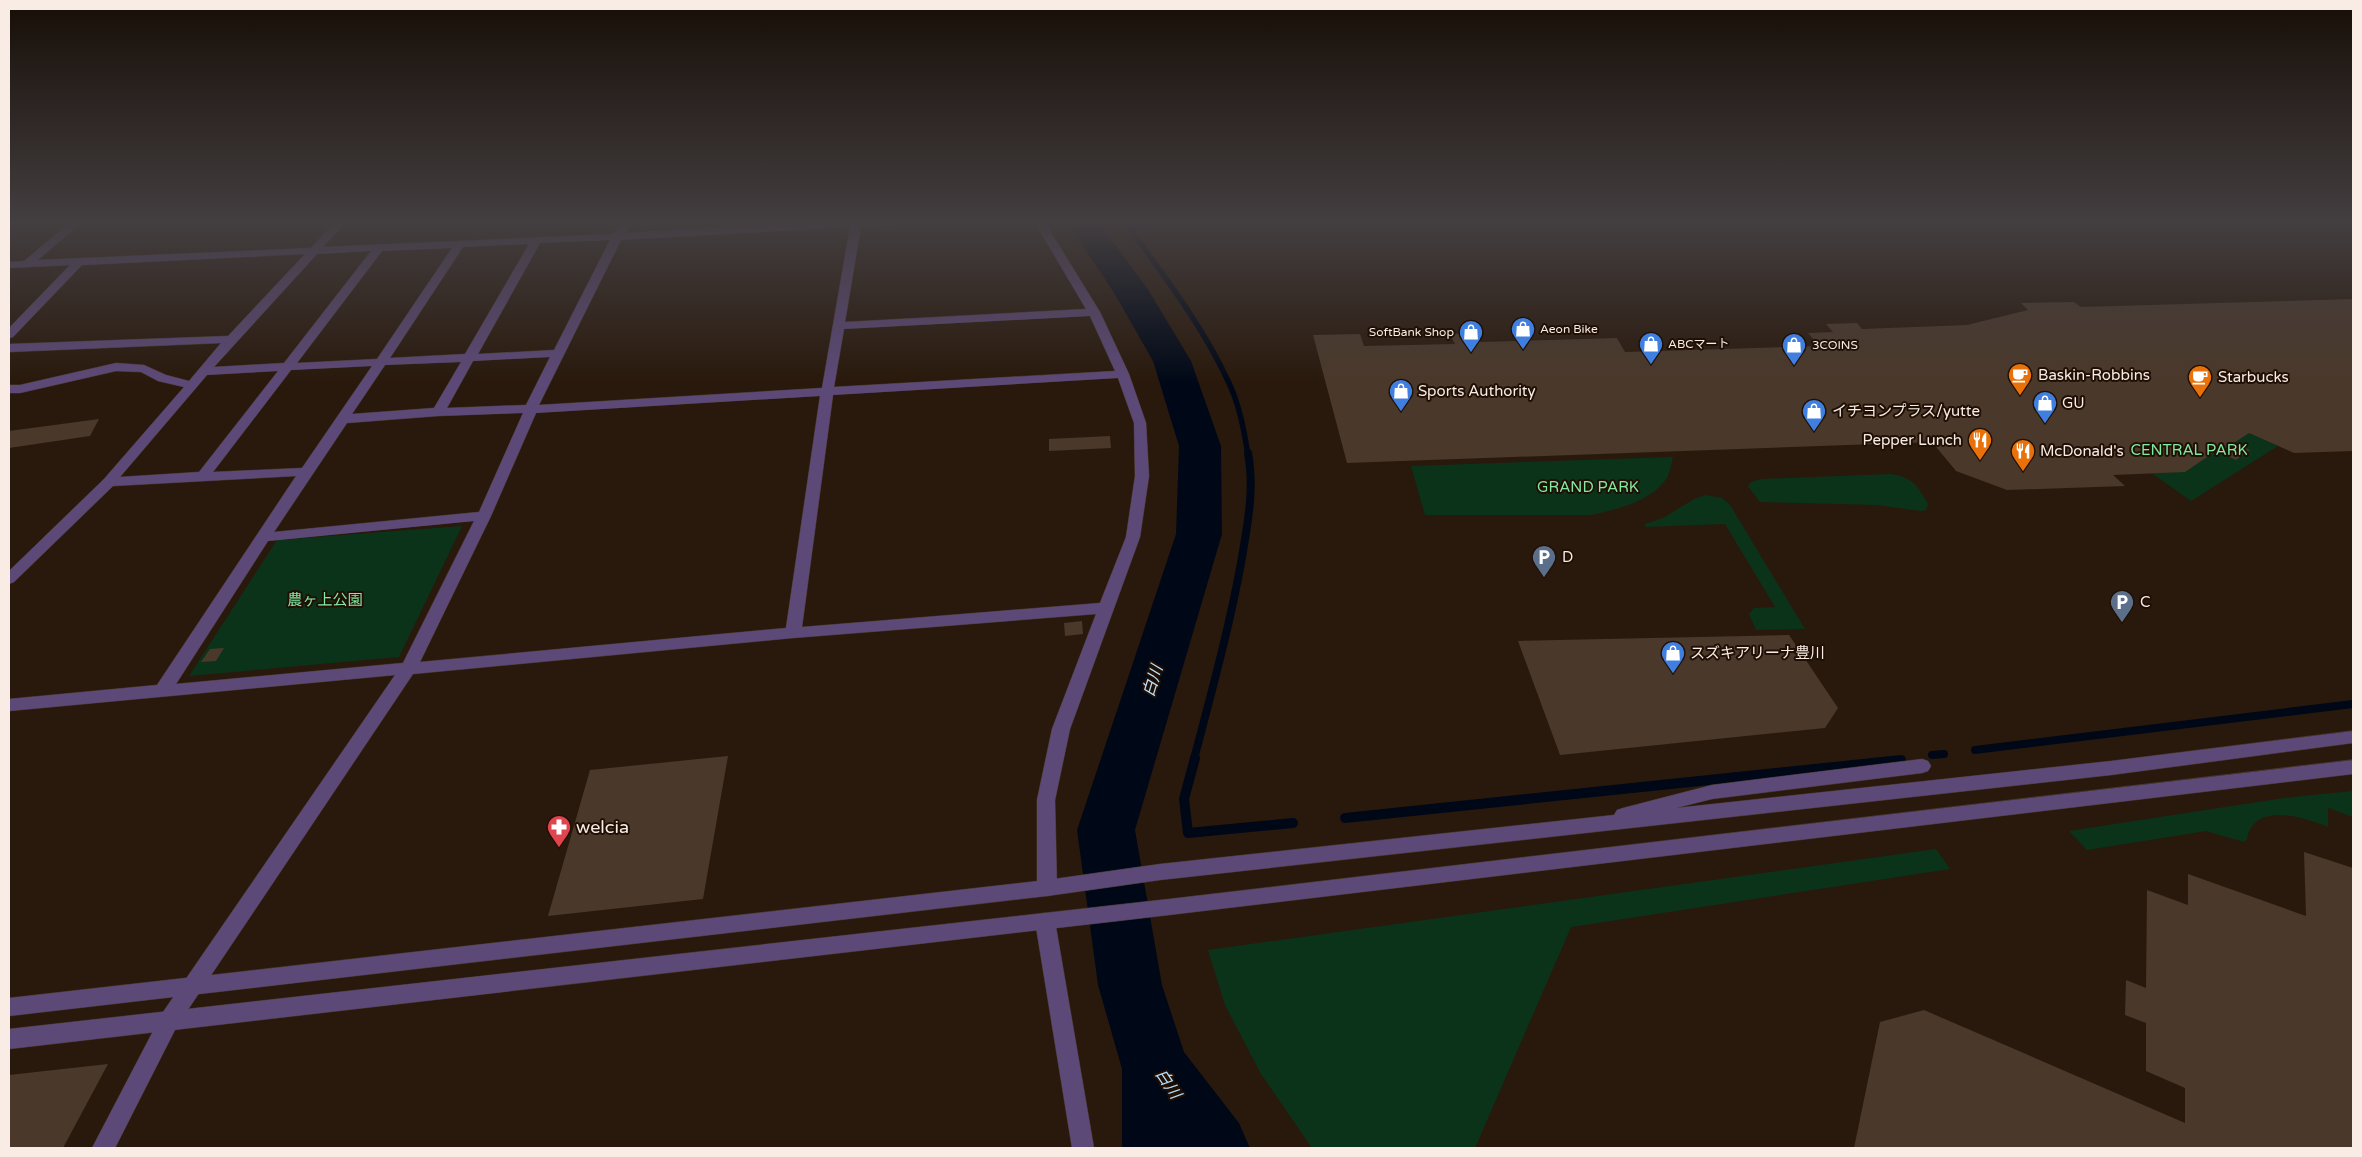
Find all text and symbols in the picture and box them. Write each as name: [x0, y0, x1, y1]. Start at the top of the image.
shop icon: Aeon Bike: [1510, 316, 1536, 350]
shop icon: SoftBank Shop: [1458, 319, 1484, 353]
place label: Aeon Bike: [1540, 322, 1598, 336]
place label: SoftBank Shop: [1369, 325, 1454, 339]
shop icon: ABCマート: [1638, 331, 1664, 365]
shop icon: 3COINS: [1781, 332, 1807, 366]
place label: ABCマート: [1668, 337, 1730, 351]
place label: 3COINS: [1812, 338, 1858, 352]
cafe icon: Baskin-Robbins: [2007, 362, 2033, 396]
cafe icon: Starbucks: [2187, 364, 2213, 398]
place label: Baskin-Robbins: [2038, 366, 2150, 384]
place label: Starbucks: [2218, 368, 2289, 386]
shop icon: Sports Authority: [1388, 378, 1414, 412]
place label: Sports Authority: [1418, 382, 1536, 400]
shop icon: GU: [2032, 390, 2058, 424]
place label: GU: [2062, 394, 2085, 412]
shop icon: イチヨンプラス/yutte: [1801, 398, 1827, 432]
place label: イチヨンプラス/yutte: [1832, 402, 1980, 420]
restaurant icon: Pepper Lunch: [1967, 427, 1993, 461]
place label: Pepper Lunch: [1863, 431, 1962, 449]
restaurant icon: McDonald's: [2010, 438, 2036, 472]
park label: CENTRAL PARK: [2131, 441, 2247, 459]
place label: McDonald's: [2040, 442, 2124, 460]
park label: GRAND PARK: [1537, 478, 1639, 496]
parking icon: D: [1531, 544, 1557, 578]
place label: D: [1562, 548, 1573, 566]
parking icon: C: [2109, 589, 2135, 623]
park label: 農ヶ上公園: [287, 591, 363, 609]
place label: C: [2140, 593, 2150, 611]
shop icon: スズキアリーナ豊川: [1660, 640, 1686, 674]
place label: スズキアリーナ豊川: [1690, 644, 1825, 662]
water label: 白川: [1139, 661, 1168, 699]
pharmacy icon: welcia: [546, 814, 572, 848]
place label: welcia: [576, 816, 629, 838]
water label: 白川: [1151, 1065, 1186, 1105]

